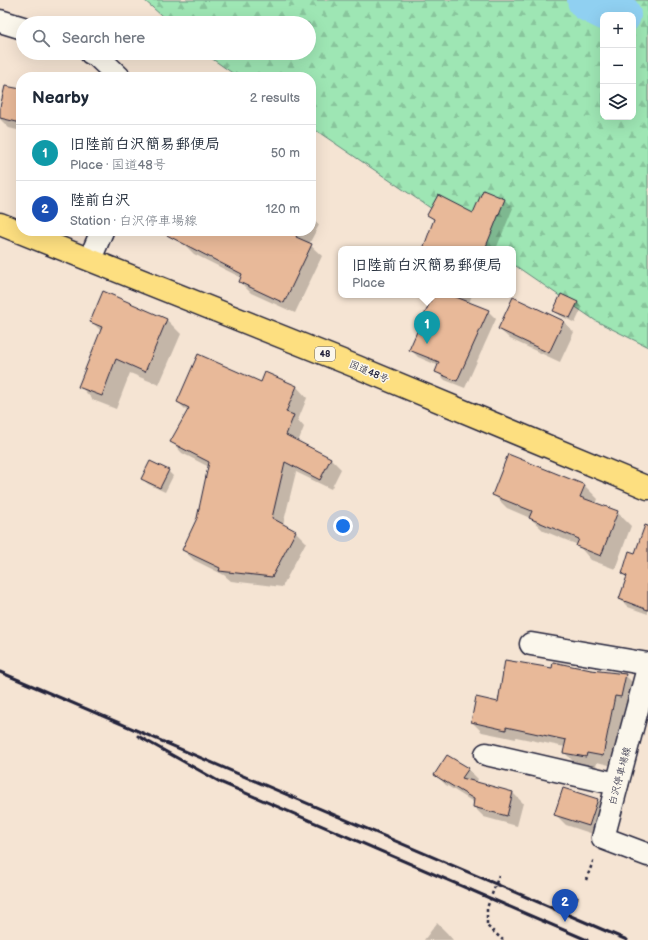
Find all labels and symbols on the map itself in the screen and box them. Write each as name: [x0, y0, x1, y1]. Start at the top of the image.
pin: 1: [414, 311, 440, 344]
road number: 48: [315, 347, 335, 361]
street label: 国道48号: [347, 358, 391, 386]
your location: [333, 516, 353, 536]
street label: 白沢停車場線: [606, 745, 634, 807]
pin: 2: [552, 889, 578, 922]

